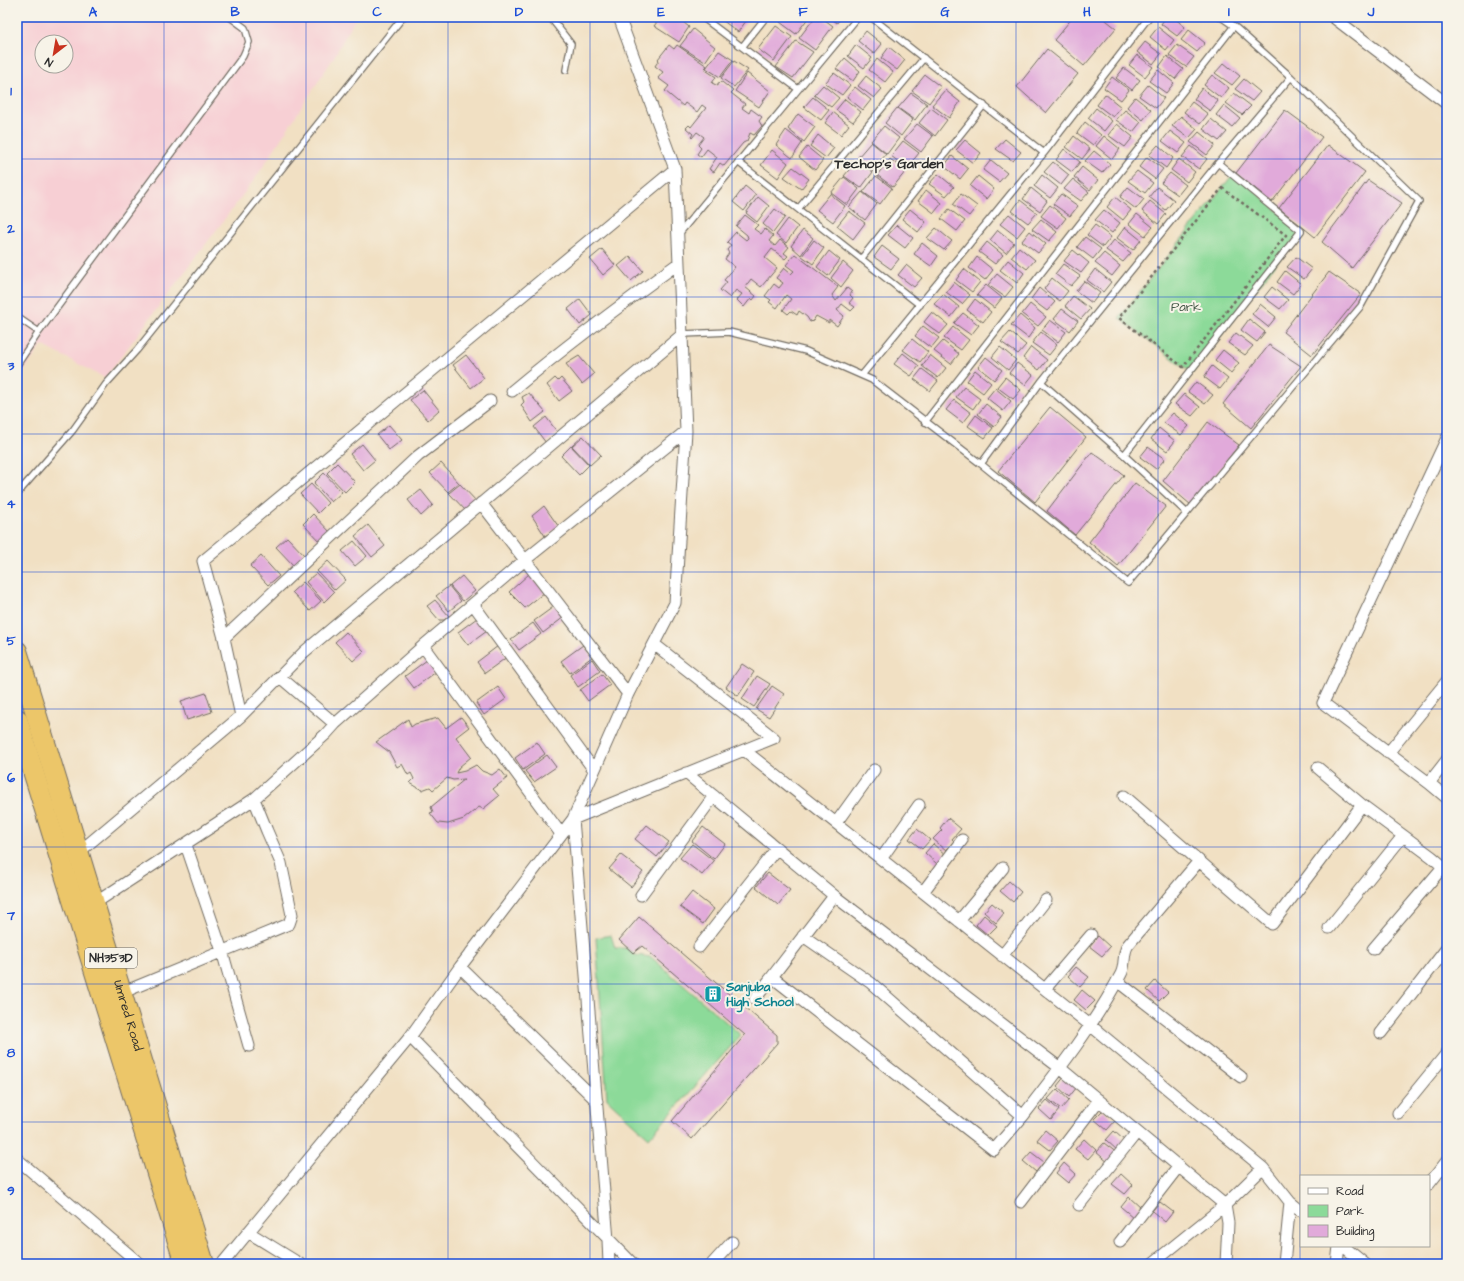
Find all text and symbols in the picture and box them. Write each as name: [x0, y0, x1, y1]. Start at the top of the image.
text: A: [89, 3, 98, 21]
text: B: [230, 3, 240, 21]
text: C: [372, 3, 382, 21]
text: D: [515, 3, 524, 21]
text: E: [657, 3, 665, 21]
text: F: [798, 3, 808, 21]
text: G: [940, 3, 950, 21]
text: H: [1083, 3, 1091, 21]
text: I: [1228, 3, 1230, 21]
text: J: [1367, 3, 1375, 21]
north arrow: [34, 34, 74, 74]
text: N: [42, 54, 56, 70]
text: 1: [10, 82, 12, 100]
district label: Techop's Garden: [834, 154, 943, 174]
text: 2: [6, 220, 15, 238]
park label: Park: [1171, 298, 1201, 316]
text: 3: [7, 357, 15, 375]
text: 4: [7, 495, 16, 513]
text: 5: [6, 632, 16, 650]
text: 6: [7, 769, 16, 787]
text: 7: [6, 907, 16, 925]
road number: NH353D: [85, 948, 137, 968]
street label: Umred Road: [109, 978, 148, 1053]
place label: Sanjuba High School: [725, 978, 794, 1013]
building icon: Sanjuba High School: [703, 984, 723, 1004]
text: 8: [7, 1044, 16, 1062]
legend: [1300, 1175, 1430, 1247]
text: 9: [7, 1182, 15, 1200]
text: Road: [1336, 1183, 1364, 1200]
text: Park: [1336, 1203, 1364, 1220]
text: Building: [1336, 1223, 1374, 1241]

